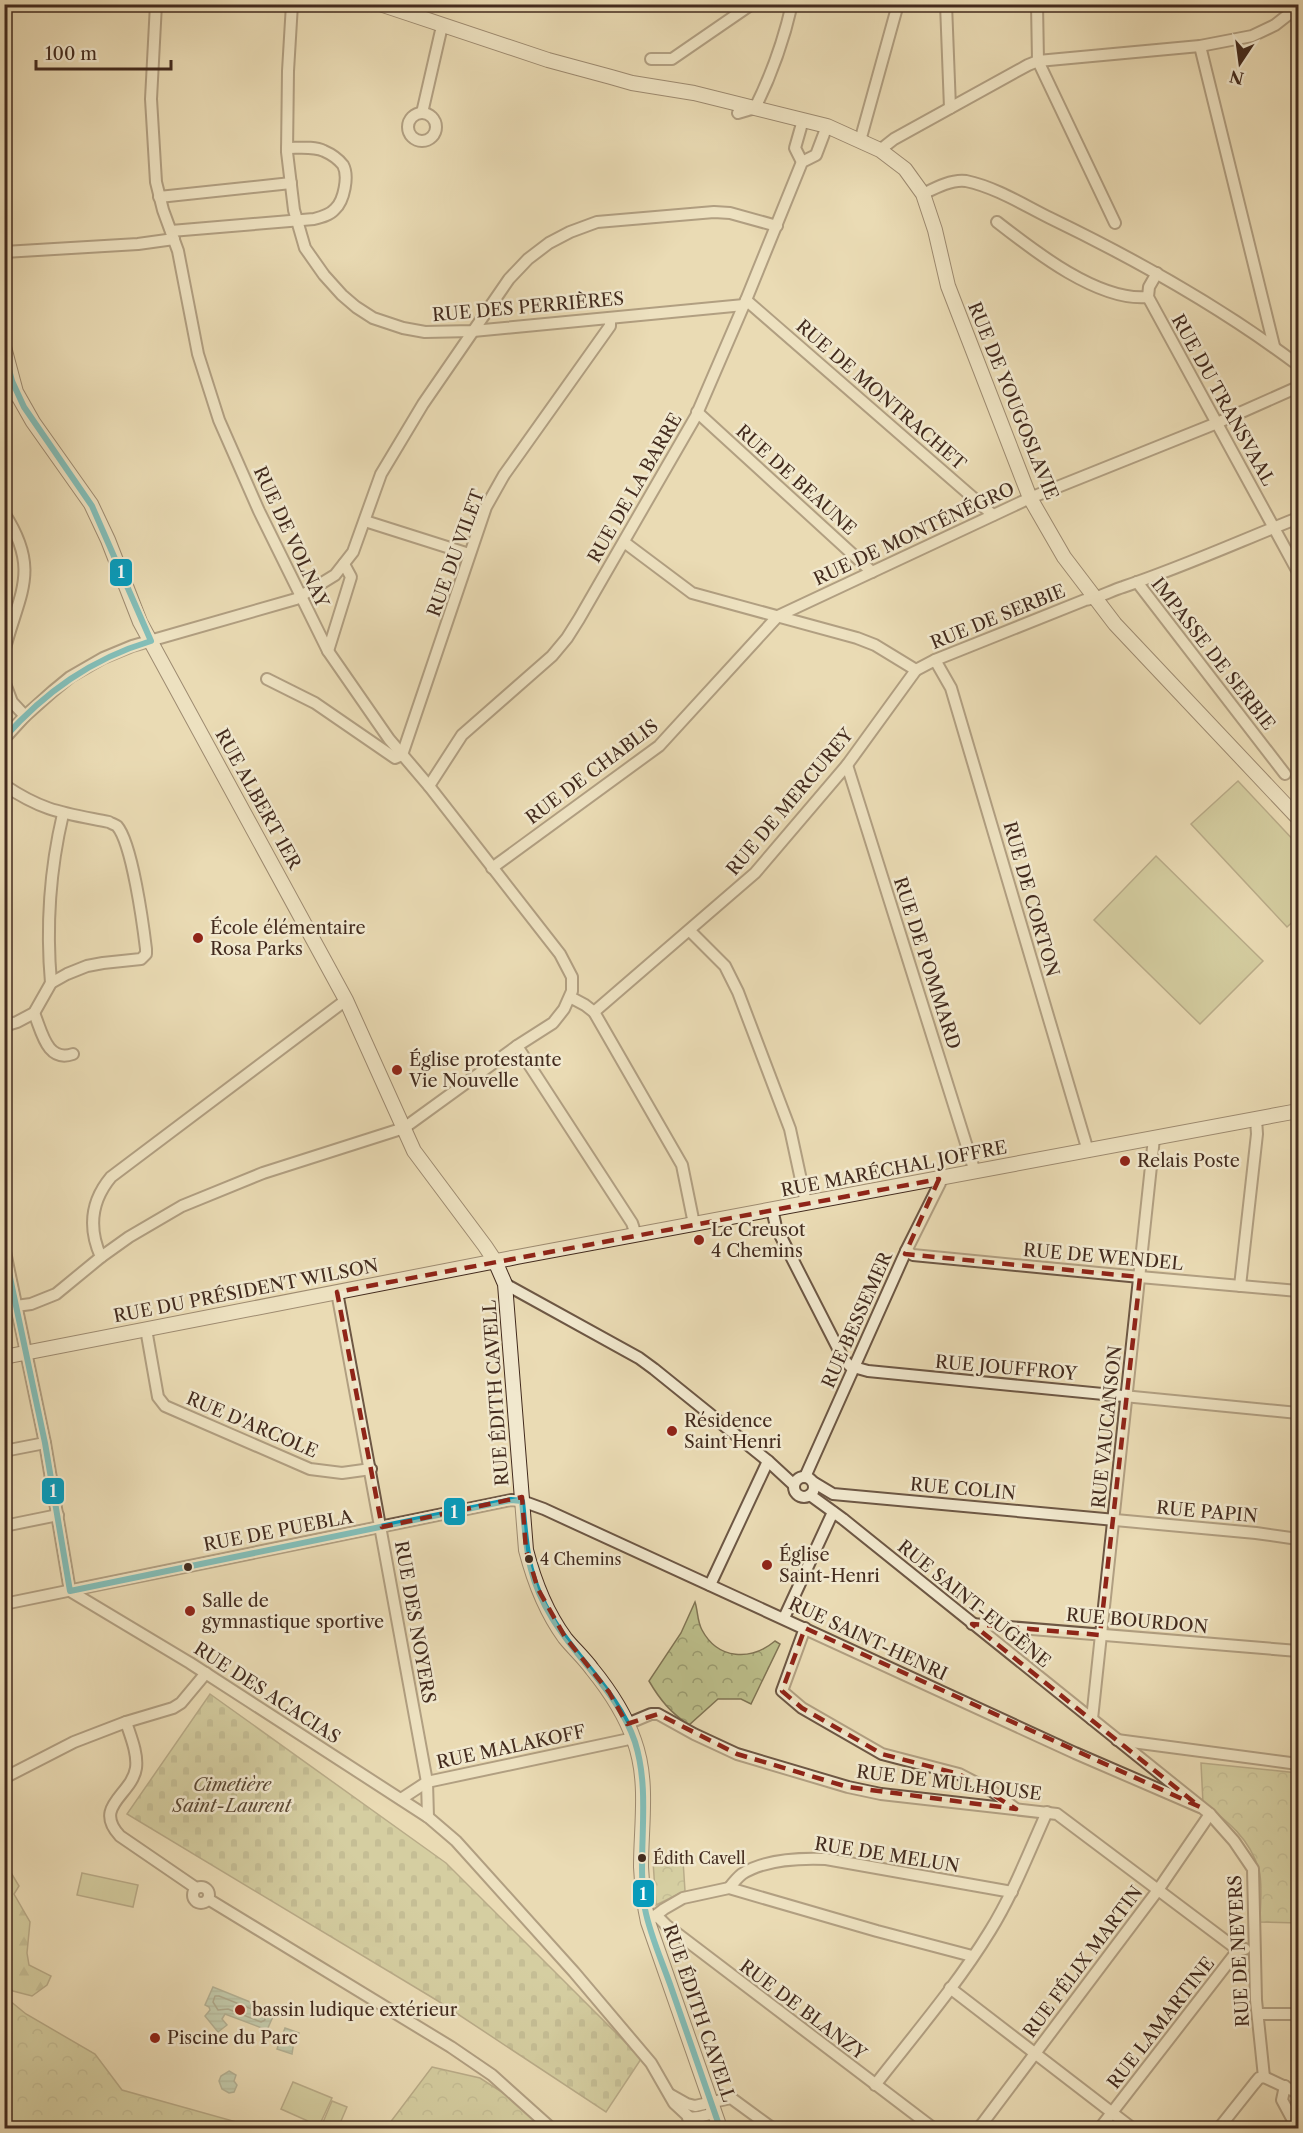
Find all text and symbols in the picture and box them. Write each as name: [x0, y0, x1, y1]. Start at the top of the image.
scale bar: [36, 33, 171, 71]
north arrow: [1210, 33, 1270, 93]
text: 100 m: [45, 43, 97, 65]
text: N: [1228, 66, 1246, 89]
street label: RUE DES PERRIÈRES: [431, 287, 625, 326]
street label: RUE DE YOUGOSLAVIE: [963, 299, 1063, 503]
street label: RUE DU TRANSVAAL: [1167, 311, 1279, 490]
street label: RUE DE MONTRACHET: [792, 315, 971, 475]
street label: RUE DE LA BARRE: [583, 409, 687, 567]
street label: RUE DE BEAUNE: [731, 420, 861, 540]
street label: RUE DE VOLNAY: [249, 463, 334, 612]
street label: RUE DE MONTÉNÉGRO: [810, 477, 1018, 590]
street label: RUE DU VILET: [423, 486, 489, 620]
line badge: 1: [109, 558, 133, 587]
text: 1: [117, 562, 125, 582]
street label: IMPASSE DE SERBIE: [1147, 573, 1279, 735]
street label: RUE DE SERBIE: [927, 580, 1069, 654]
street label: RUE DE CHABLIS: [521, 715, 663, 829]
street label: RUE DE MERCUREY: [722, 723, 859, 880]
street label: RUE ALBERT 1ER: [210, 725, 306, 874]
street label: RUE DE CORTON: [998, 819, 1064, 979]
street label: RUE DE POMMARD: [889, 874, 965, 1052]
place label: École élémentaire Rosa Parks: [210, 916, 366, 960]
marker: École élémentaire Rosa Parks: [191, 931, 205, 945]
place label: Église protestante Vie Nouvelle: [408, 1048, 562, 1092]
marker: Église protestante Vie Nouvelle: [390, 1063, 404, 1077]
street label: RUE MARÉCHAL JOFFRE: [779, 1135, 1009, 1202]
place label: Relais Poste: [1137, 1150, 1240, 1172]
marker: Relais Poste: [1118, 1154, 1132, 1168]
place label: Le Creusot 4 Chemins: [711, 1219, 806, 1262]
marker: Le Creusot 4 Chemins: [692, 1233, 706, 1247]
street label: RUE DE WENDEL: [1022, 1239, 1184, 1275]
street label: RUE BESSEMER: [817, 1248, 897, 1391]
street label: RUE DU PRÉSIDENT WILSON: [111, 1253, 381, 1328]
street label: RUE ÉDITH CAVELL: [478, 1299, 513, 1487]
street label: RUE VAUCANSON: [1087, 1344, 1127, 1510]
street label: RUE JOUFFROY: [934, 1351, 1079, 1385]
street label: RUE D'ARCOLE: [183, 1387, 321, 1463]
place label: Résidence Saint Henri: [684, 1410, 782, 1453]
marker: Résidence Saint Henri: [665, 1424, 679, 1438]
street label: RUE COLIN: [909, 1473, 1017, 1505]
line badge: 1: [41, 1477, 65, 1505]
text: 1: [49, 1481, 57, 1501]
line badge: 1: [443, 1497, 466, 1526]
street label: RUE PAPIN: [1155, 1497, 1259, 1527]
text: 1: [450, 1502, 458, 1522]
street label: RUE DE PUEBLA: [202, 1506, 355, 1556]
street label: RUE SAINT-EUGÈNE: [893, 1535, 1055, 1672]
street label: RUE DES NOYERS: [390, 1539, 440, 1705]
place label: Église Saint-Henri: [779, 1543, 880, 1587]
place label: 4 Chemins: [540, 1549, 622, 1569]
marker: 4 Chemins: [523, 1553, 535, 1565]
marker: Église Saint-Henri: [760, 1558, 774, 1572]
unlabelled marker: [182, 1561, 194, 1573]
place label: Salle de gymnastique sportive: [202, 1590, 384, 1633]
street label: RUE SAINT-HENRI: [785, 1593, 951, 1685]
marker: Salle de gymnastique sportive: [183, 1604, 197, 1618]
street label: RUE BOURDON: [1065, 1604, 1209, 1638]
street label: RUE DES ACACIAS: [190, 1638, 344, 1748]
street label: RUE MALAKOFF: [434, 1720, 588, 1774]
street label: RUE DE MULHOUSE: [855, 1761, 1043, 1805]
park label: Cimetière Saint-Laurent: [172, 1774, 293, 1817]
street label: RUE DE MELUN: [813, 1833, 961, 1877]
place label: Édith Cavell: [653, 1848, 746, 1868]
marker: Édith Cavell: [636, 1852, 648, 1864]
street label: RUE DE NEVERS: [1224, 1874, 1254, 2028]
line badge: 1: [632, 1879, 655, 1908]
street label: RUE FÉLIX MARTIN: [1018, 1881, 1147, 2042]
text: 1: [639, 1884, 647, 1904]
street label: RUE ÉDITH CAVELL: [658, 1921, 741, 2105]
street label: RUE LAMARTINE: [1103, 1953, 1219, 2093]
street label: RUE DE BLANZY: [735, 1955, 872, 2066]
place label: bassin ludique extérieur: [252, 1999, 458, 2021]
marker: bassin ludique extérieur: [233, 2003, 247, 2017]
place label: Piscine du Parc: [167, 2027, 298, 2049]
marker: Piscine du Parc: [148, 2031, 162, 2045]

